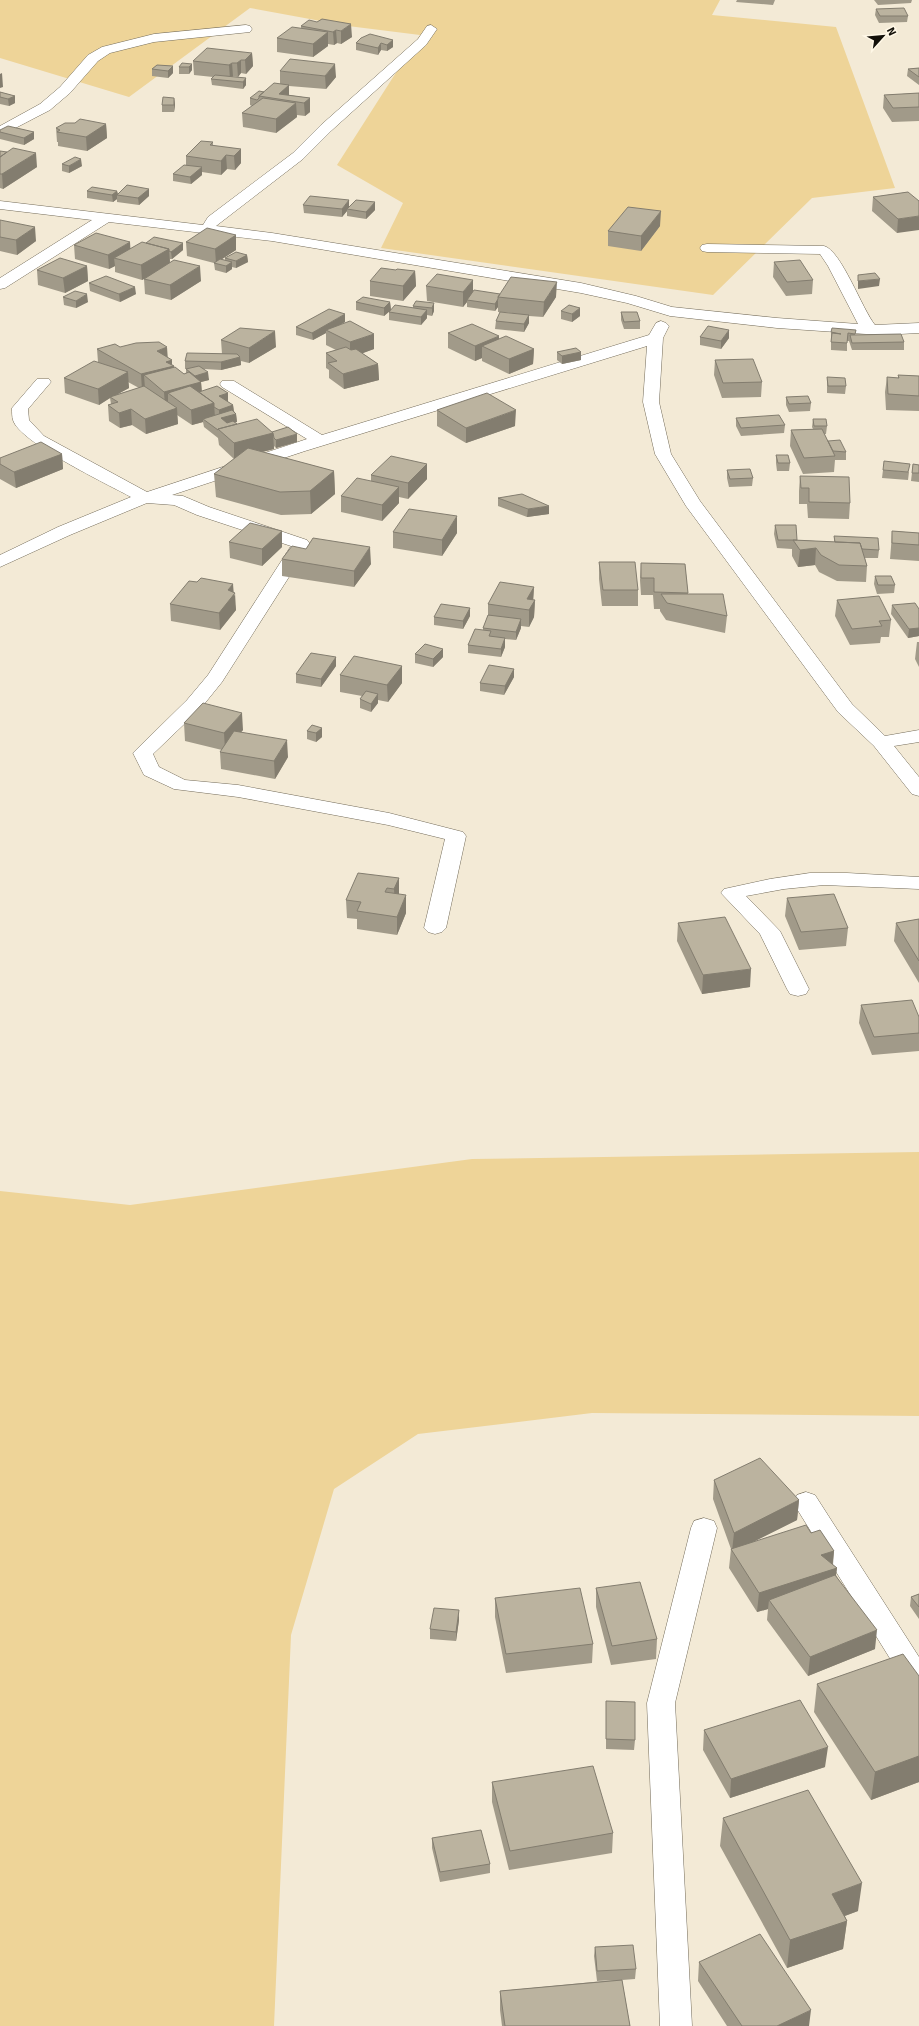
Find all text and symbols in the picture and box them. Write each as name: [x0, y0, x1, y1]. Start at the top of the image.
north arrow: [863, 16, 903, 56]
text: N: [884, 25, 899, 38]

